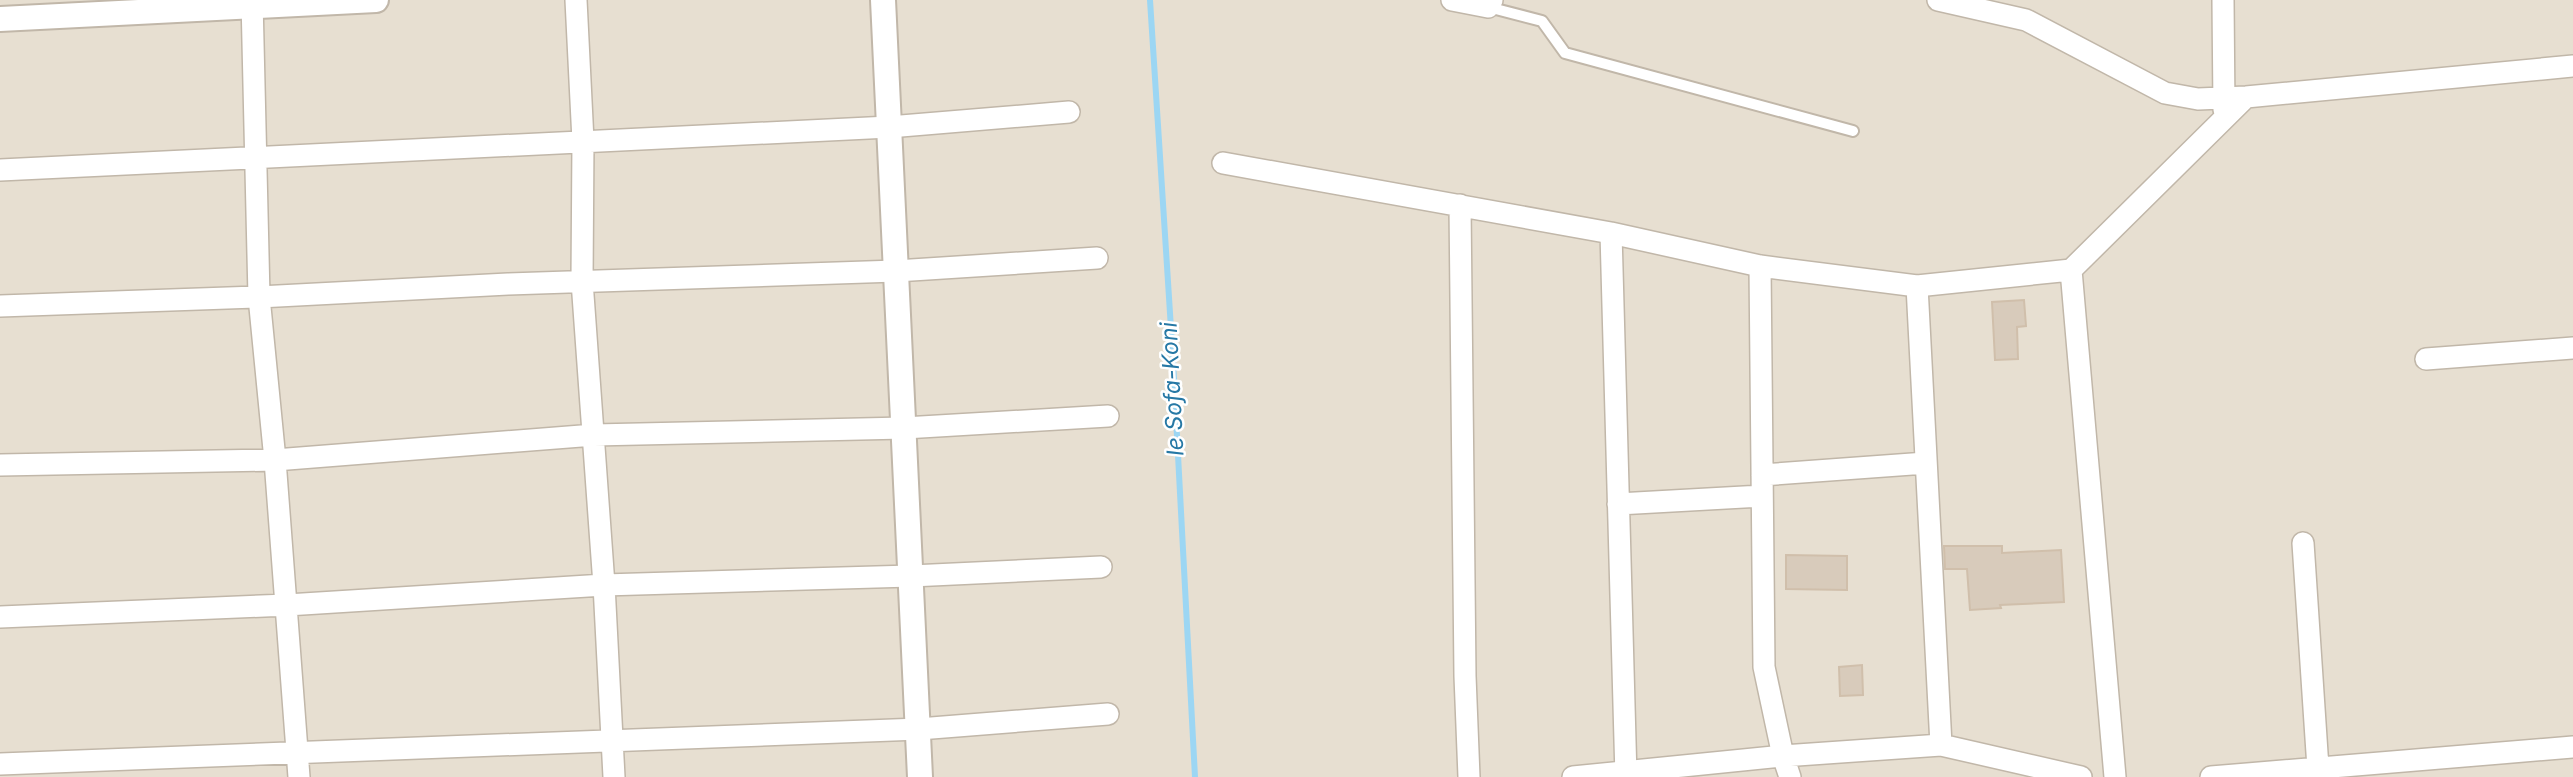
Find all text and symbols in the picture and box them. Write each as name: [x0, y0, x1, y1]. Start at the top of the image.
water label: le Sofa-Koni: [1154, 321, 1189, 457]

